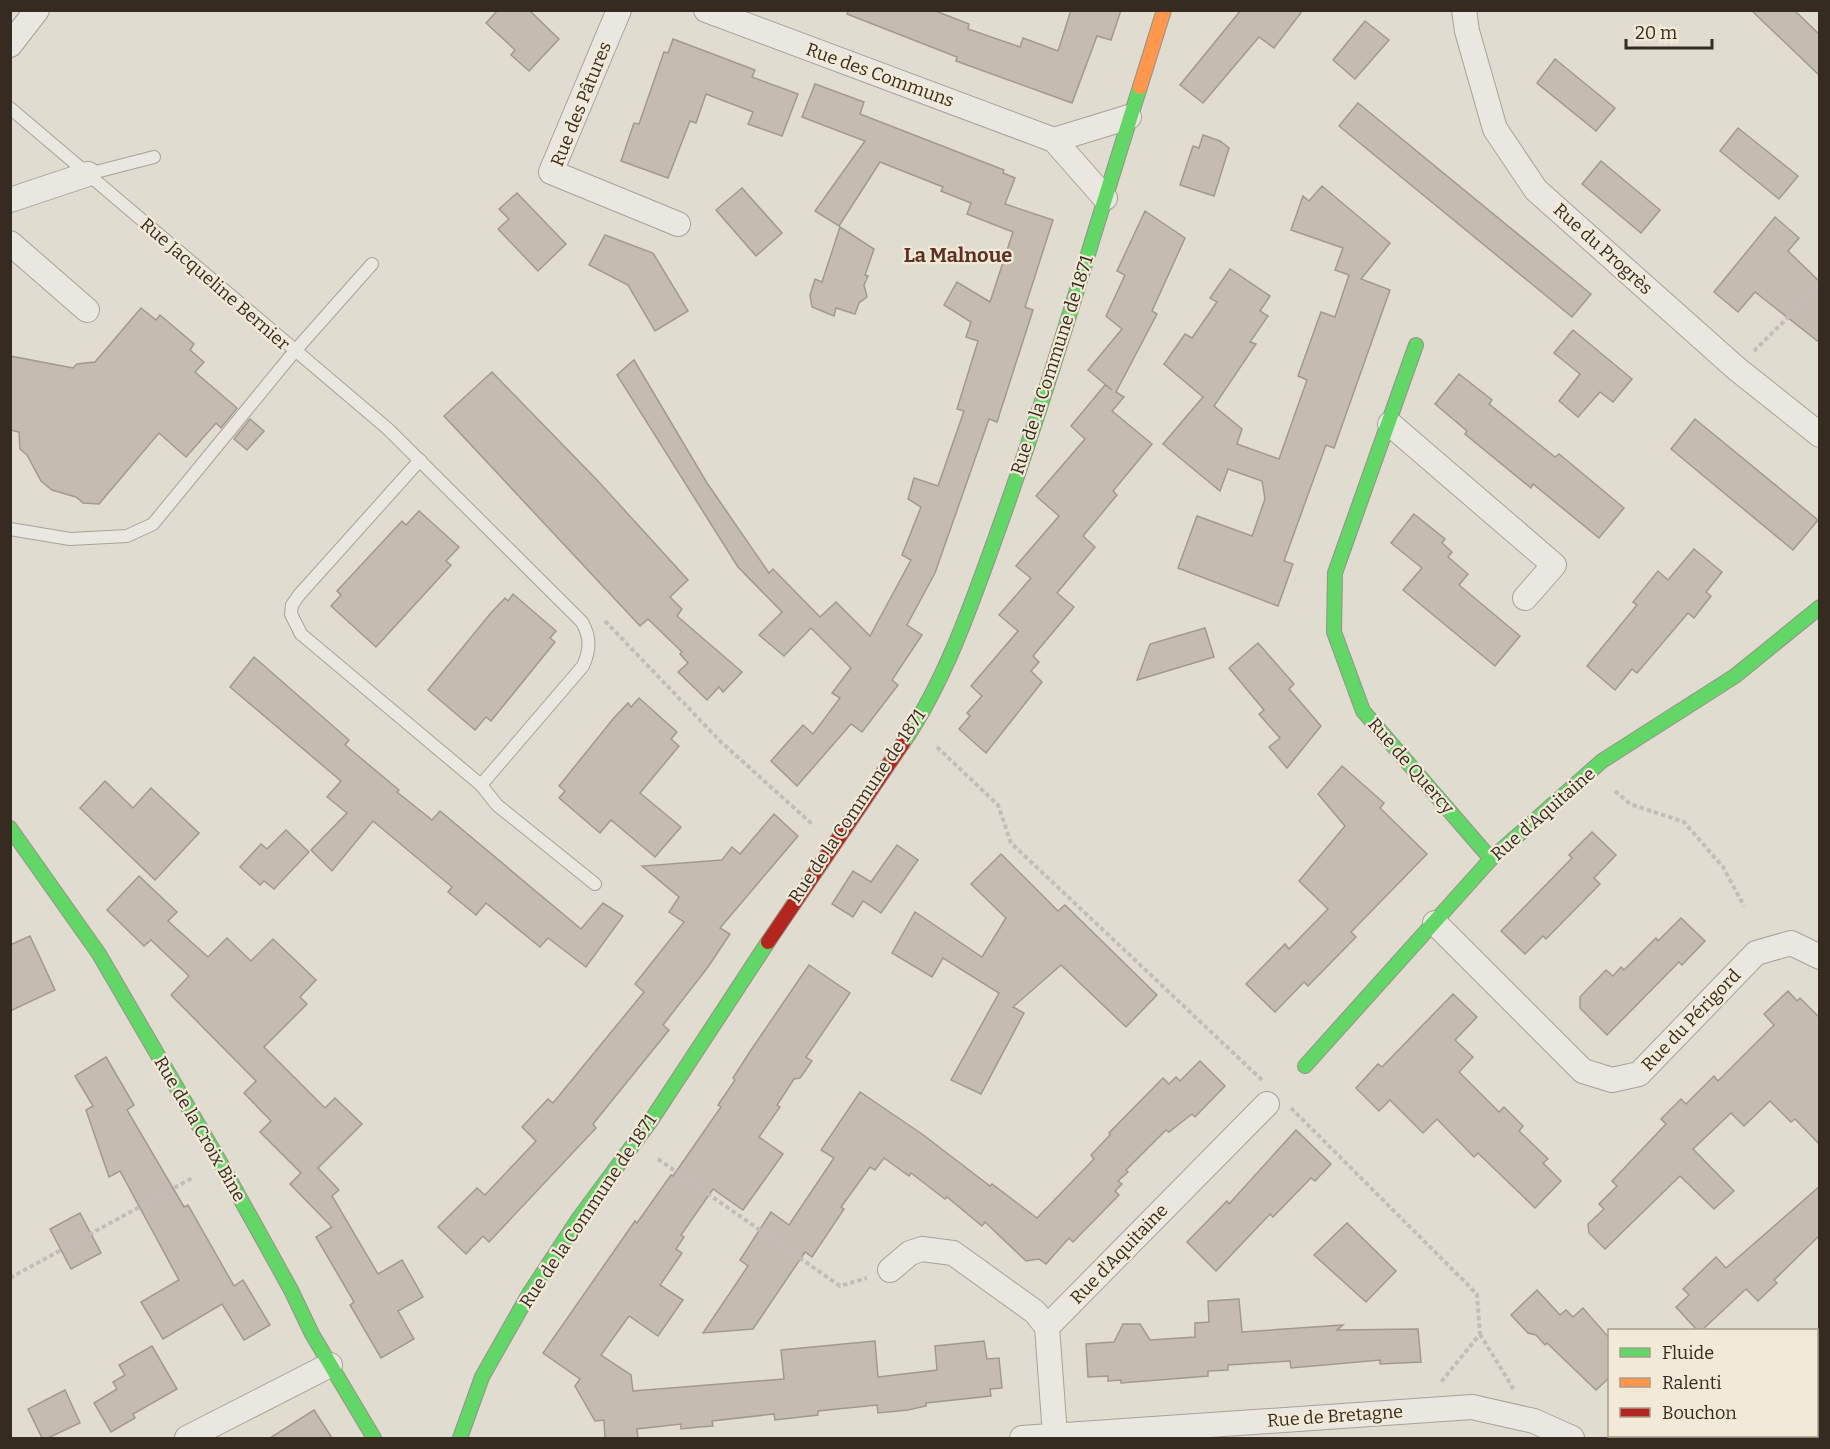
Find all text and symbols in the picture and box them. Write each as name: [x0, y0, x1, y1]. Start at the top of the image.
scale bar: [1626, 12, 1712, 50]
text: 20 m: [1635, 22, 1677, 44]
street label: Rue des Pâtures: [546, 38, 616, 170]
street label: Rue des Communs: [803, 38, 957, 112]
street label: Rue du Progrès: [1549, 199, 1657, 299]
street label: Rue Jacqueline Bernier: [136, 213, 294, 355]
district label: La Malnoue: [904, 243, 1012, 267]
street label: Rue de la Commune de 1871: [1006, 252, 1098, 477]
street label: Rue de la Commune de 1871: [784, 704, 931, 907]
street label: Rue de Quercy: [1363, 713, 1459, 819]
street label: Rue d'Aquitaine: [1486, 763, 1600, 865]
street label: Rue du Périgord: [1637, 964, 1745, 1076]
street label: Rue de la Croix Bine: [149, 1052, 251, 1206]
street label: Rue de la Commune de 1871: [515, 1109, 662, 1312]
street label: Rue d'Aquitaine: [1066, 1199, 1172, 1309]
legend: [1608, 1329, 1818, 1437]
text: Fluide: [1662, 1342, 1714, 1364]
text: Ralenti: [1662, 1372, 1722, 1394]
street label: Rue de Bretagne: [1266, 1400, 1404, 1432]
text: Bouchon: [1662, 1402, 1737, 1424]

